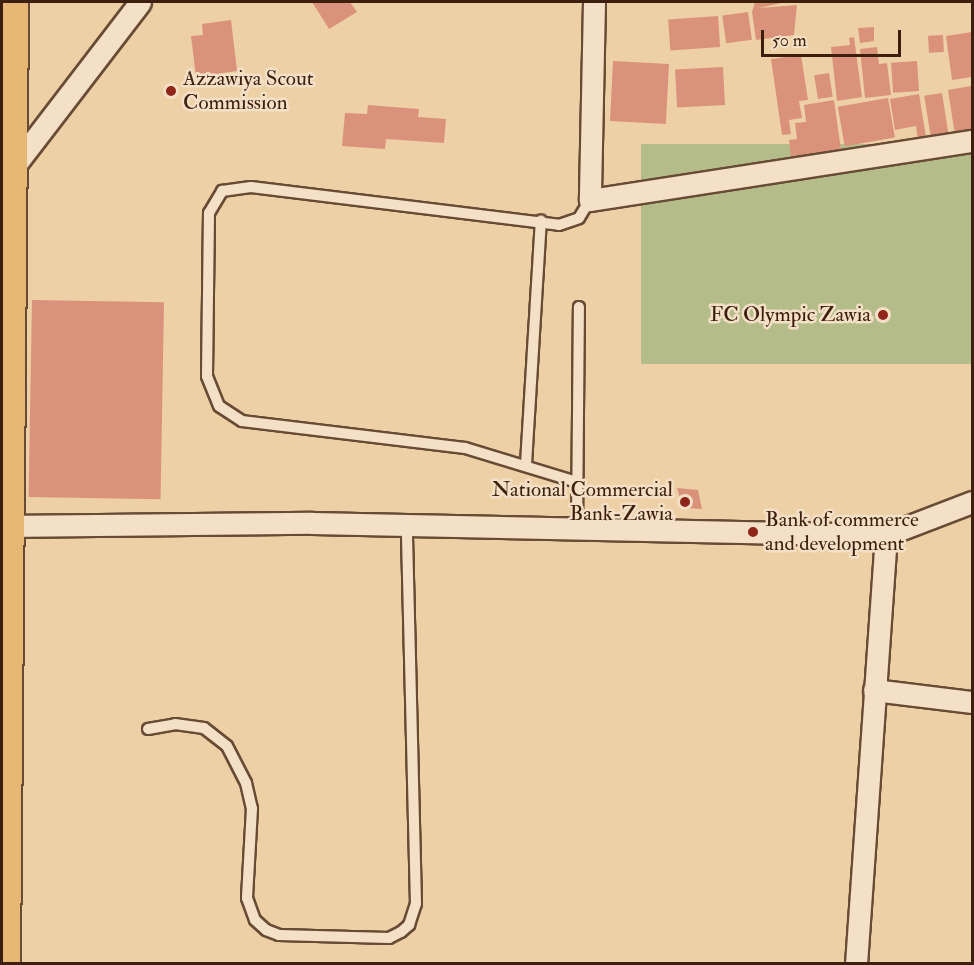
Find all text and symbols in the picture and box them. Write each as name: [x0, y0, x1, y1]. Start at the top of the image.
scale bar: [764, 18, 904, 56]
text: 50 m: [772, 29, 807, 52]
place label: Azzawiya Scout Commission: [183, 66, 314, 116]
marker: Azzawiya Scout Commission: [164, 84, 178, 98]
place label: FC Olympic Zawia: [710, 302, 871, 328]
marker: FC Olympic Zawia: [876, 308, 890, 322]
place label: National Commercial Bank-Zawia: [492, 477, 673, 527]
marker: National Commercial Bank-Zawia: [678, 495, 692, 509]
place label: Bank of commerce and development: [765, 507, 919, 557]
marker: Bank of commerce and development: [746, 525, 760, 539]

